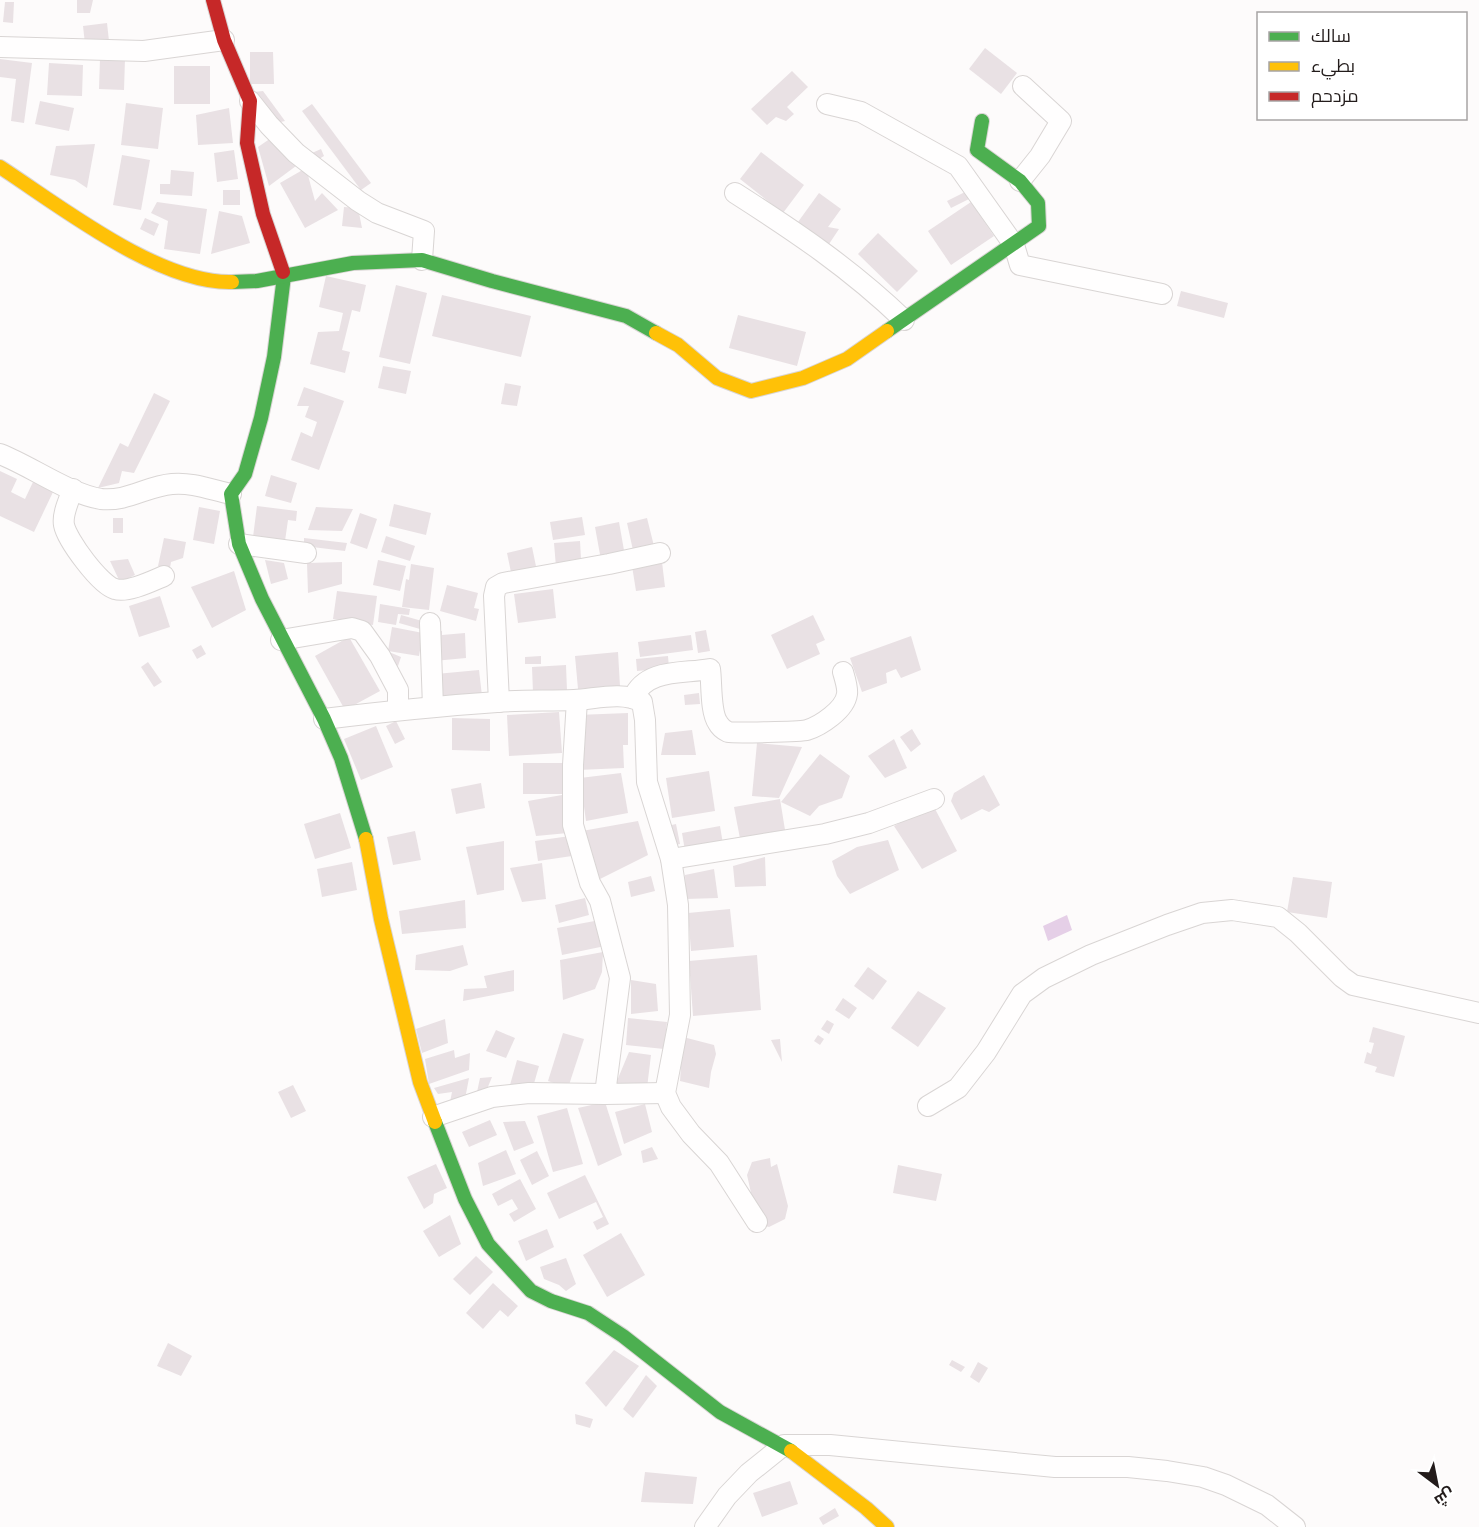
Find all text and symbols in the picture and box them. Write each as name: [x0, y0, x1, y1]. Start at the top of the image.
legend: [1257, 12, 1467, 120]
text: سالك: [1311, 24, 1351, 46]
text: بطيء: [1311, 54, 1355, 80]
text: مزدحم: [1311, 84, 1359, 108]
north arrow: [1407, 1455, 1467, 1515]
text: ش: [1431, 1484, 1459, 1512]

